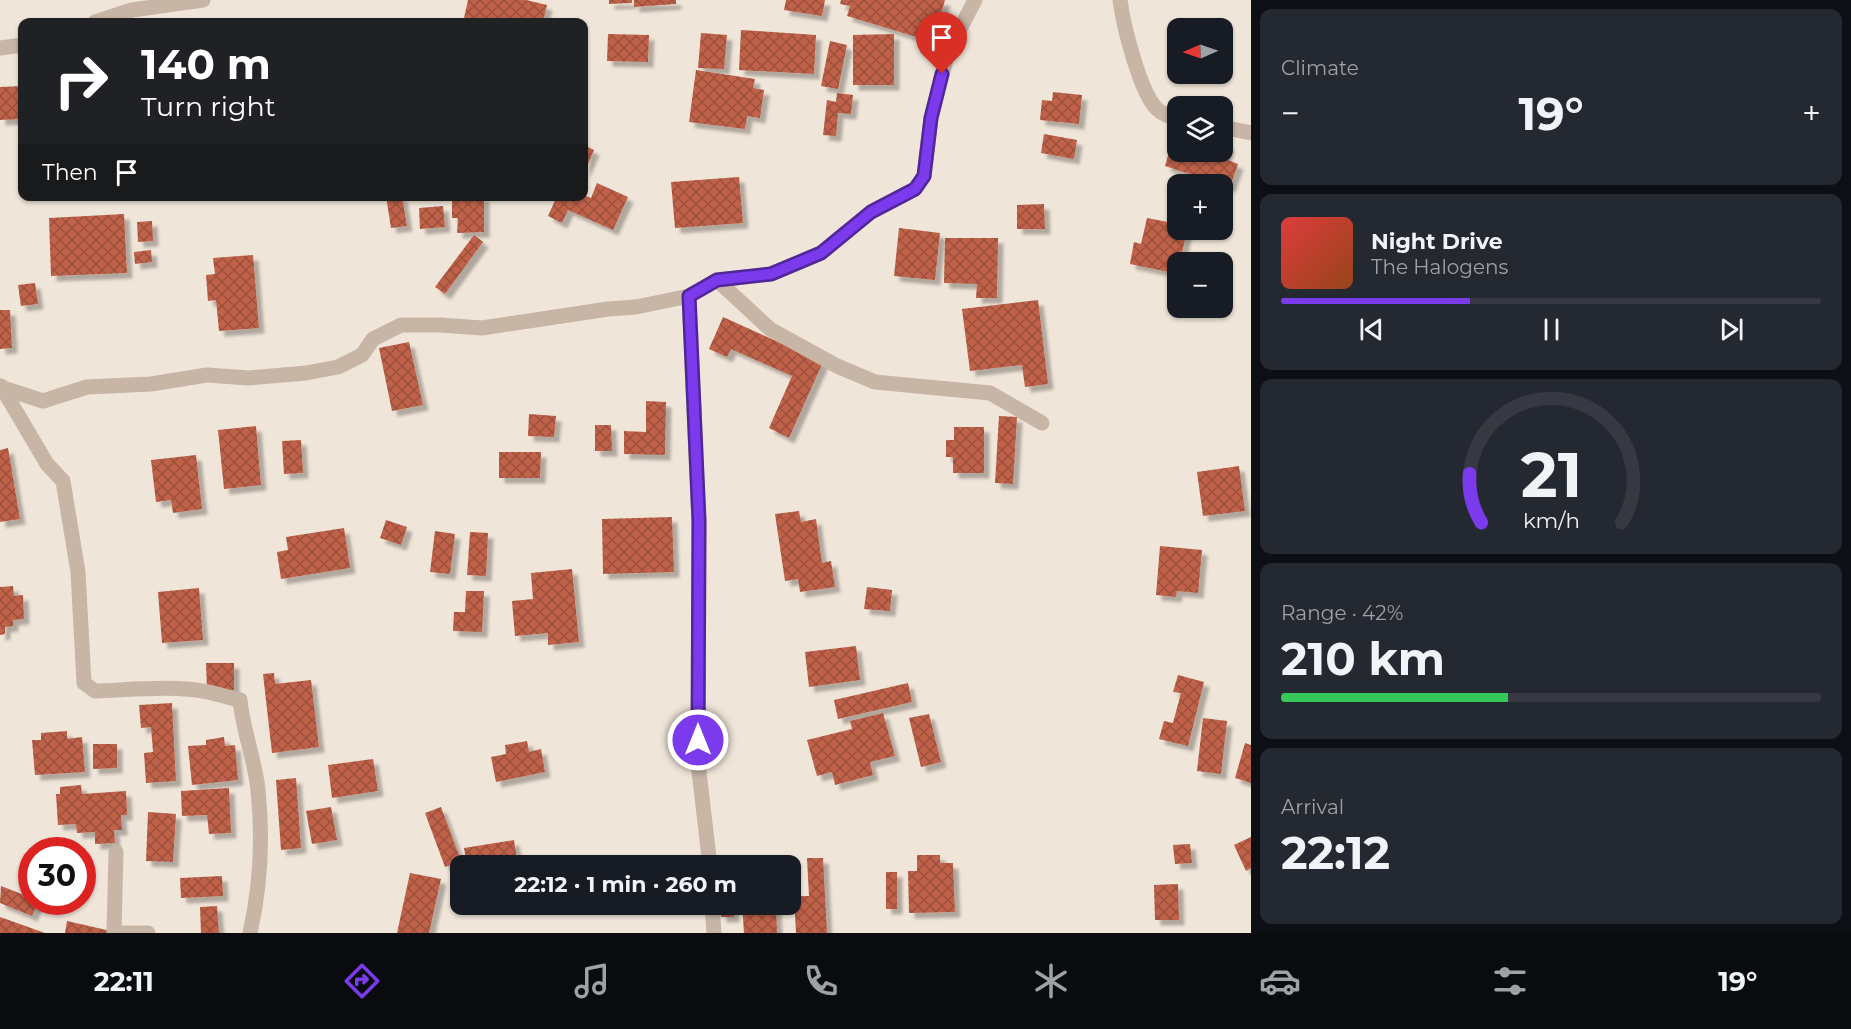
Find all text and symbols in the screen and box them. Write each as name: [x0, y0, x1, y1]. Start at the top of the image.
pin: [916, 12, 967, 74]
north arrow: [1167, 18, 1233, 84]
map controls: [1167, 18, 1233, 318]
icon: arrive: [925, 21, 958, 54]
text: 140 m: [141, 38, 271, 90]
icon: right: [42, 42, 120, 120]
text: Climate: [1281, 56, 1359, 80]
text: 19°: [1518, 86, 1584, 141]
text: Turn right: [141, 90, 276, 123]
text: −: [1281, 93, 1300, 133]
text: +: [1802, 93, 1821, 133]
button: layers: [1167, 96, 1233, 162]
icon: arrive: [110, 156, 143, 189]
text: Then: [42, 159, 98, 186]
button: +: [1167, 174, 1233, 240]
text: Night Drive: [1371, 228, 1503, 255]
button: −: [1167, 252, 1233, 318]
text: The Halogens: [1371, 255, 1508, 279]
icon: previous: [1355, 313, 1388, 346]
icon: pause: [1535, 313, 1568, 346]
icon: next: [1715, 313, 1748, 346]
text: 21: [1520, 438, 1582, 514]
text: km/h: [1522, 508, 1580, 534]
text: Range · 42%: [1281, 601, 1403, 625]
text: 210 km: [1281, 631, 1445, 686]
position arrow: [666, 708, 730, 772]
text: Arrival: [1281, 795, 1344, 819]
text: 22:12: [1281, 825, 1390, 880]
speed limit sign: 30: [18, 837, 96, 915]
text: 22:12 · 1 min · 260 m: [514, 871, 737, 898]
icon: directions: [341, 960, 383, 1002]
icon: music: [571, 960, 613, 1002]
icon: phone: [800, 960, 842, 1002]
icon: climate: [1030, 960, 1072, 1002]
icon: car: [1259, 960, 1301, 1002]
icon: filters: [1489, 960, 1531, 1002]
text: 22:11: [94, 965, 154, 998]
text: 19°: [1718, 965, 1757, 998]

